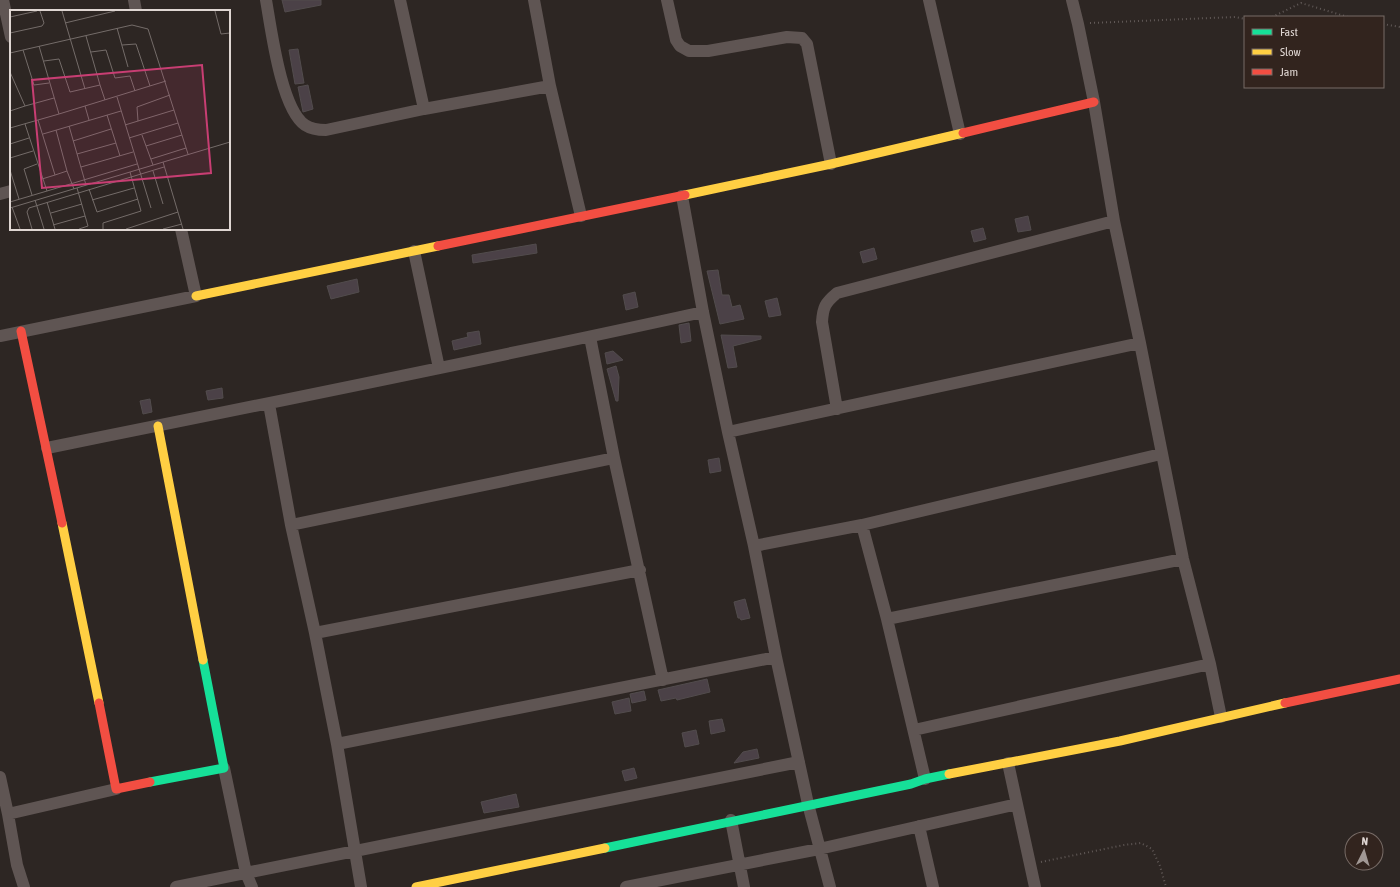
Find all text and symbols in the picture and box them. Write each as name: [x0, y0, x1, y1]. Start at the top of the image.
inset map: [10, 10, 230, 230]
legend: [1244, 16, 1384, 88]
text: Fast: [1280, 25, 1298, 39]
text: Slow: [1280, 45, 1301, 59]
text: Jam: [1280, 65, 1298, 79]
north arrow: [1344, 831, 1384, 871]
text: N: [1361, 835, 1369, 847]

